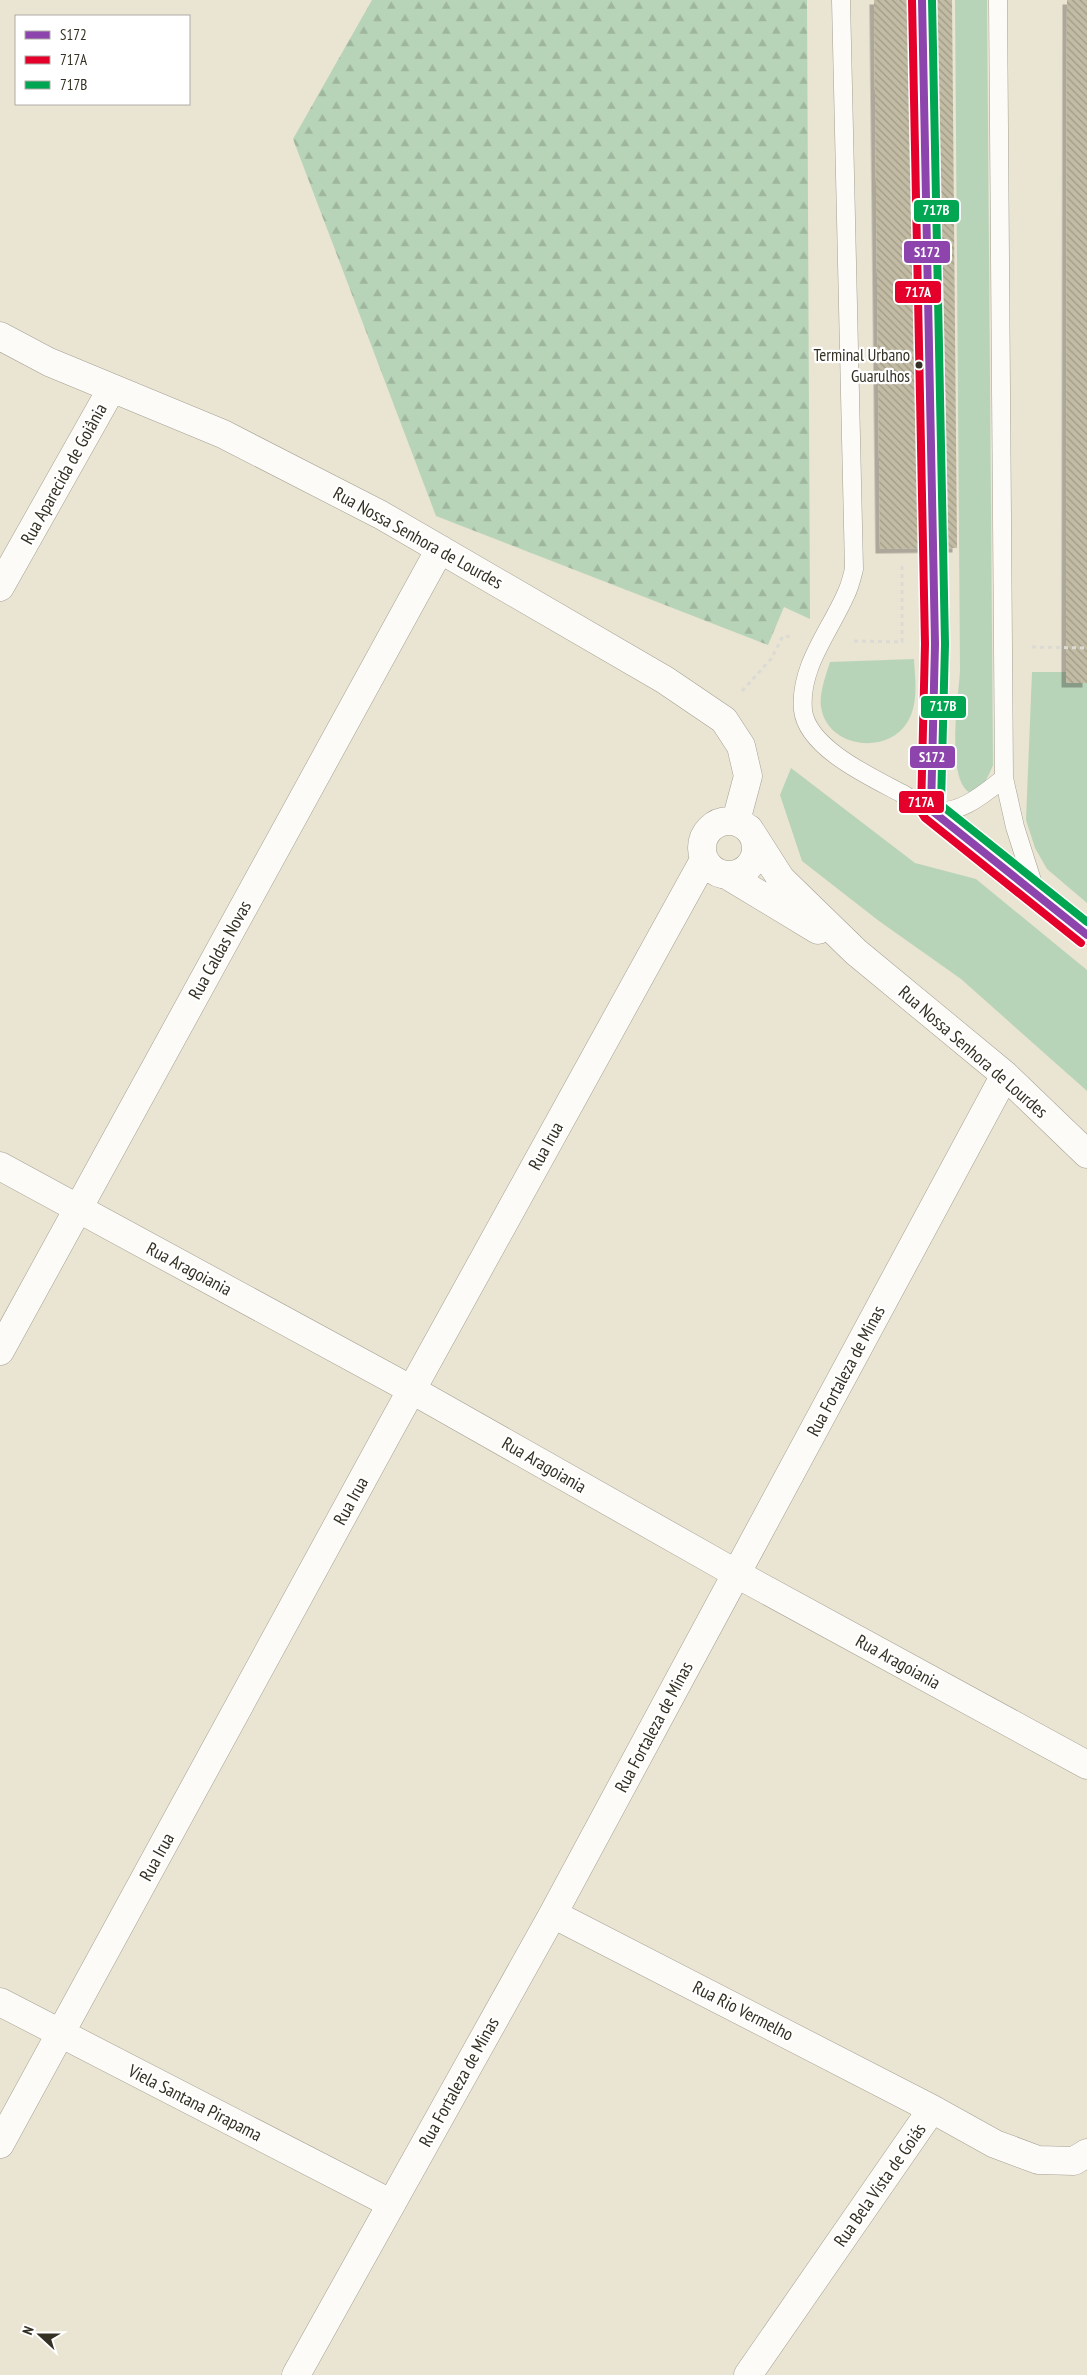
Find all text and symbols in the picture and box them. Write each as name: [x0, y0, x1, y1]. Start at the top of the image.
legend: [15, 15, 190, 105]
text: S172: [60, 25, 87, 44]
text: 717A: [60, 50, 88, 69]
text: 717B: [60, 75, 87, 94]
line badge: 717B: [913, 199, 960, 223]
text: 717B: [923, 201, 950, 219]
line badge: S172: [903, 240, 951, 264]
text: S172: [914, 243, 940, 261]
line badge: 717A: [894, 280, 942, 304]
text: 717A: [905, 283, 932, 301]
place label: Terminal Urbano Guarulhos: [813, 344, 910, 387]
marker: Terminal Urbano Guarulhos: [914, 360, 924, 370]
street label: Rua Aparecida de Goiânia: [15, 399, 112, 548]
street label: Rua Nossa Senhora de Lourdes: [329, 481, 507, 594]
line badge: 717B: [920, 695, 967, 719]
text: 717B: [930, 697, 957, 715]
line badge: S172: [909, 745, 956, 769]
text: S172: [919, 748, 945, 766]
line badge: 717A: [898, 790, 945, 814]
text: 717A: [908, 793, 935, 811]
street label: Rua Caldas Novas: [183, 896, 256, 1003]
street label: Rua Nossa Senhora de Lourdes: [894, 980, 1053, 1123]
street label: Rua Irua: [523, 1118, 568, 1174]
street label: Rua Aragoiania: [143, 1237, 236, 1301]
street label: Rua Fortaleza de Minas: [801, 1301, 890, 1440]
street label: Rua Aragoiania: [498, 1431, 590, 1498]
street label: Rua Irua: [328, 1473, 373, 1529]
street label: Rua Aragoiania: [852, 1629, 945, 1694]
street label: Rua Fortaleza de Minas: [609, 1657, 698, 1796]
street label: Rua Irua: [134, 1829, 179, 1885]
street label: Rua Rio Vermelho: [689, 1975, 798, 2046]
street label: Rua Fortaleza de Minas: [413, 2013, 504, 2151]
street label: Viela Santana Pirapama: [124, 2059, 266, 2146]
street label: Rua Bela Vista de Goiás: [828, 2119, 931, 2251]
north arrow: [15, 2310, 65, 2360]
text: N: [18, 2324, 38, 2337]

